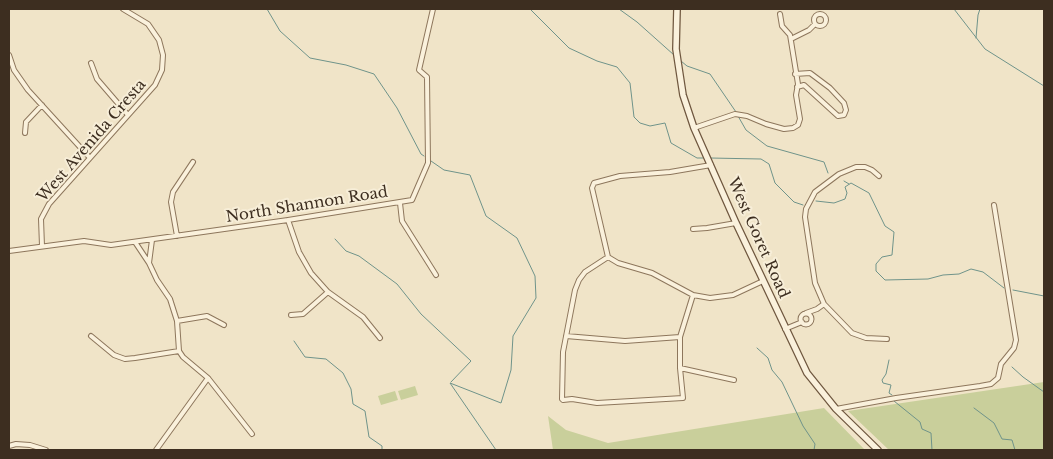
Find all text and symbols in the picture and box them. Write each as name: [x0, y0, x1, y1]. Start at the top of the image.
street label: West Avenida Cresta: [34, 76, 150, 206]
street label: West Goret Road: [723, 175, 793, 301]
street label: North Shannon Road: [225, 183, 389, 227]

